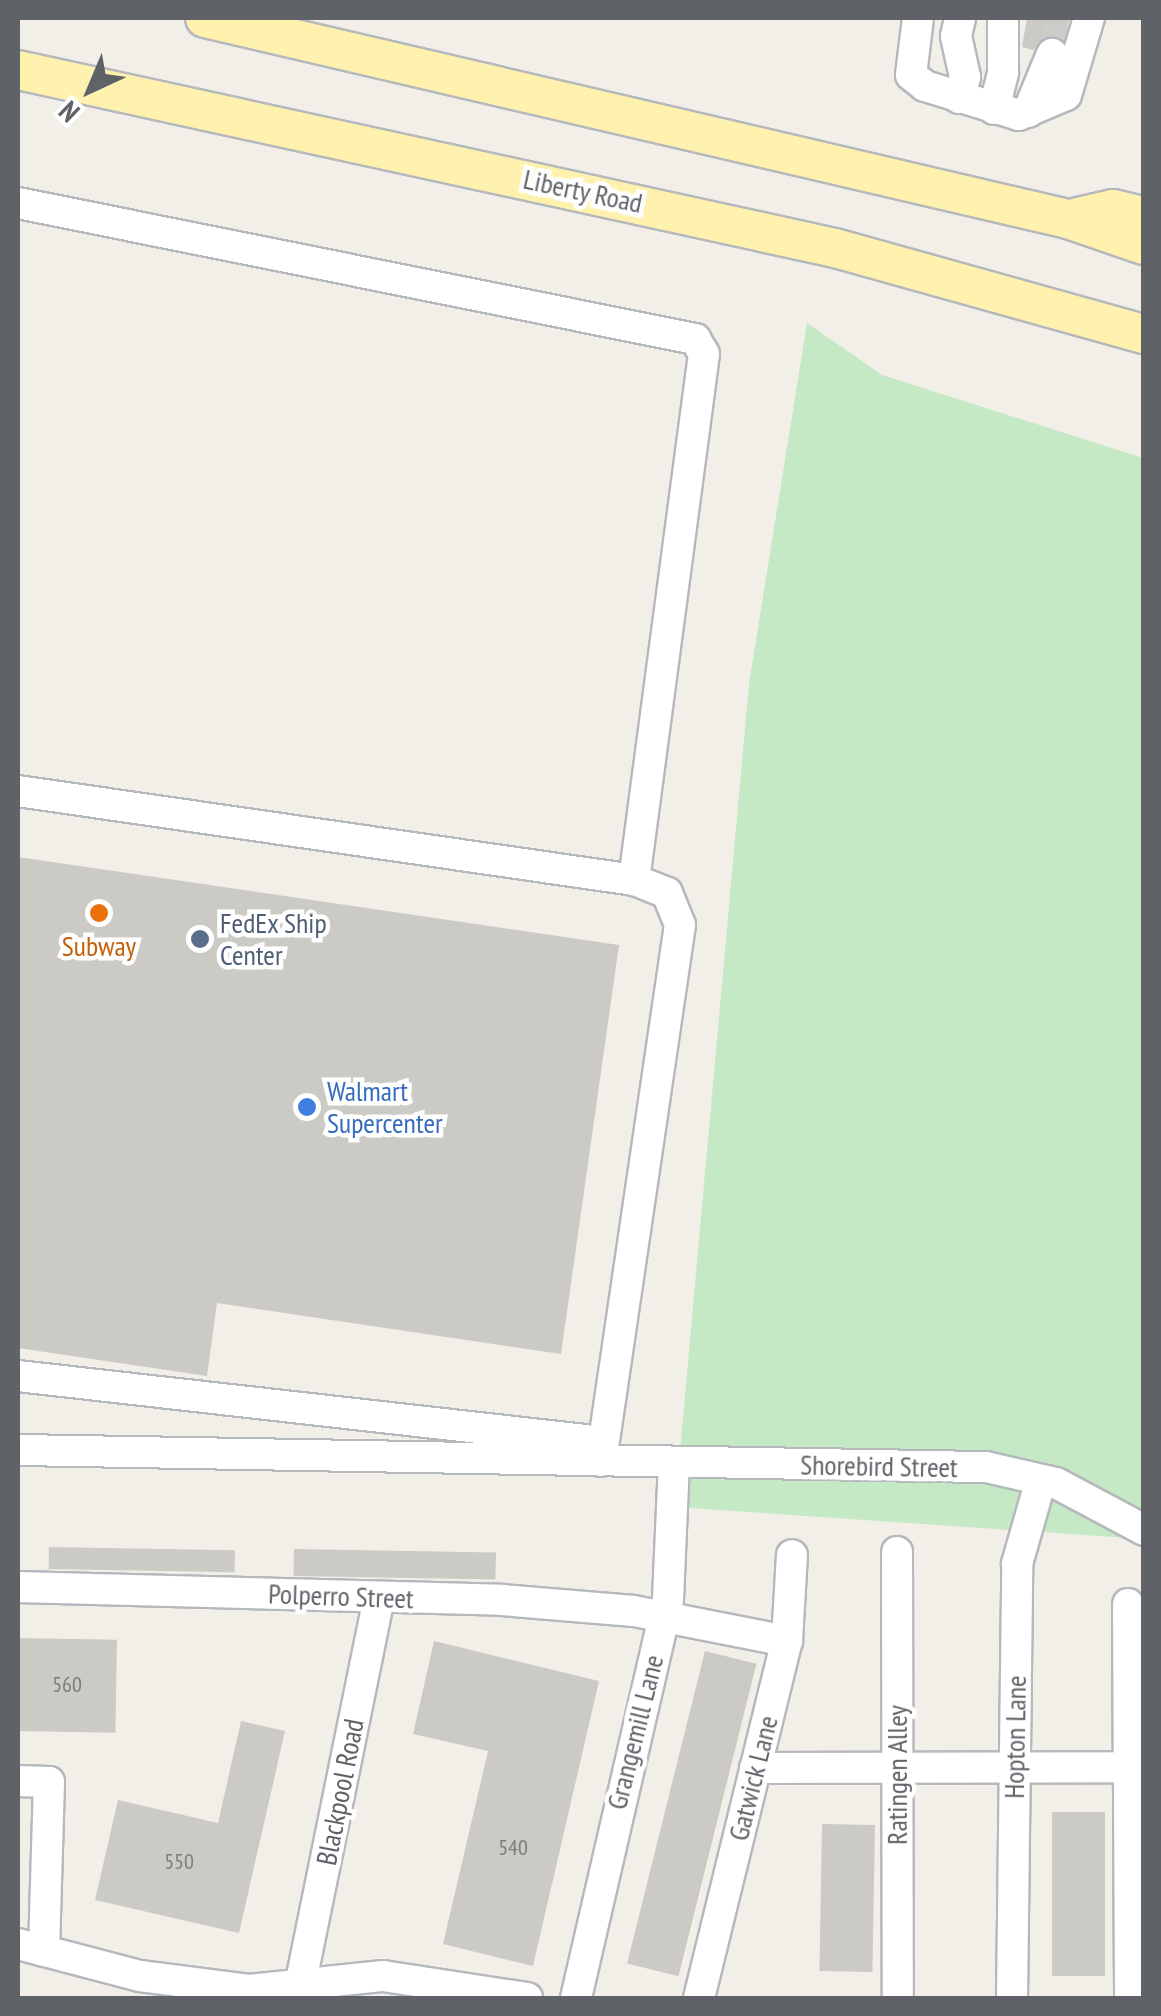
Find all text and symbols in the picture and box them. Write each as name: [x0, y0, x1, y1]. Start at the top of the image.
north arrow: [40, 40, 140, 140]
text: N: [51, 93, 87, 131]
street label: Liberty Road: [520, 162, 646, 220]
marker: Subway: [88, 902, 110, 924]
place label: FedEx Ship Center: [220, 906, 327, 972]
marker: FedEx Ship Center: [189, 928, 211, 950]
place label: Subway: [62, 929, 136, 963]
place label: Walmart Supercenter: [327, 1074, 443, 1140]
marker: Walmart Supercenter: [296, 1096, 318, 1118]
street label: Shorebird Street: [800, 1448, 958, 1484]
street label: Polperro Street: [268, 1577, 414, 1615]
street label: Grangemill Lane: [600, 1651, 670, 1813]
house number: 560: [52, 1672, 82, 1698]
street label: Hopton Lane: [997, 1675, 1033, 1799]
street label: Ratingen Alley: [880, 1705, 914, 1845]
street label: Gatwick Lane: [721, 1712, 785, 1844]
street label: Blackpool Road: [309, 1716, 371, 1868]
house number: 540: [498, 1835, 528, 1861]
house number: 550: [164, 1849, 194, 1875]

